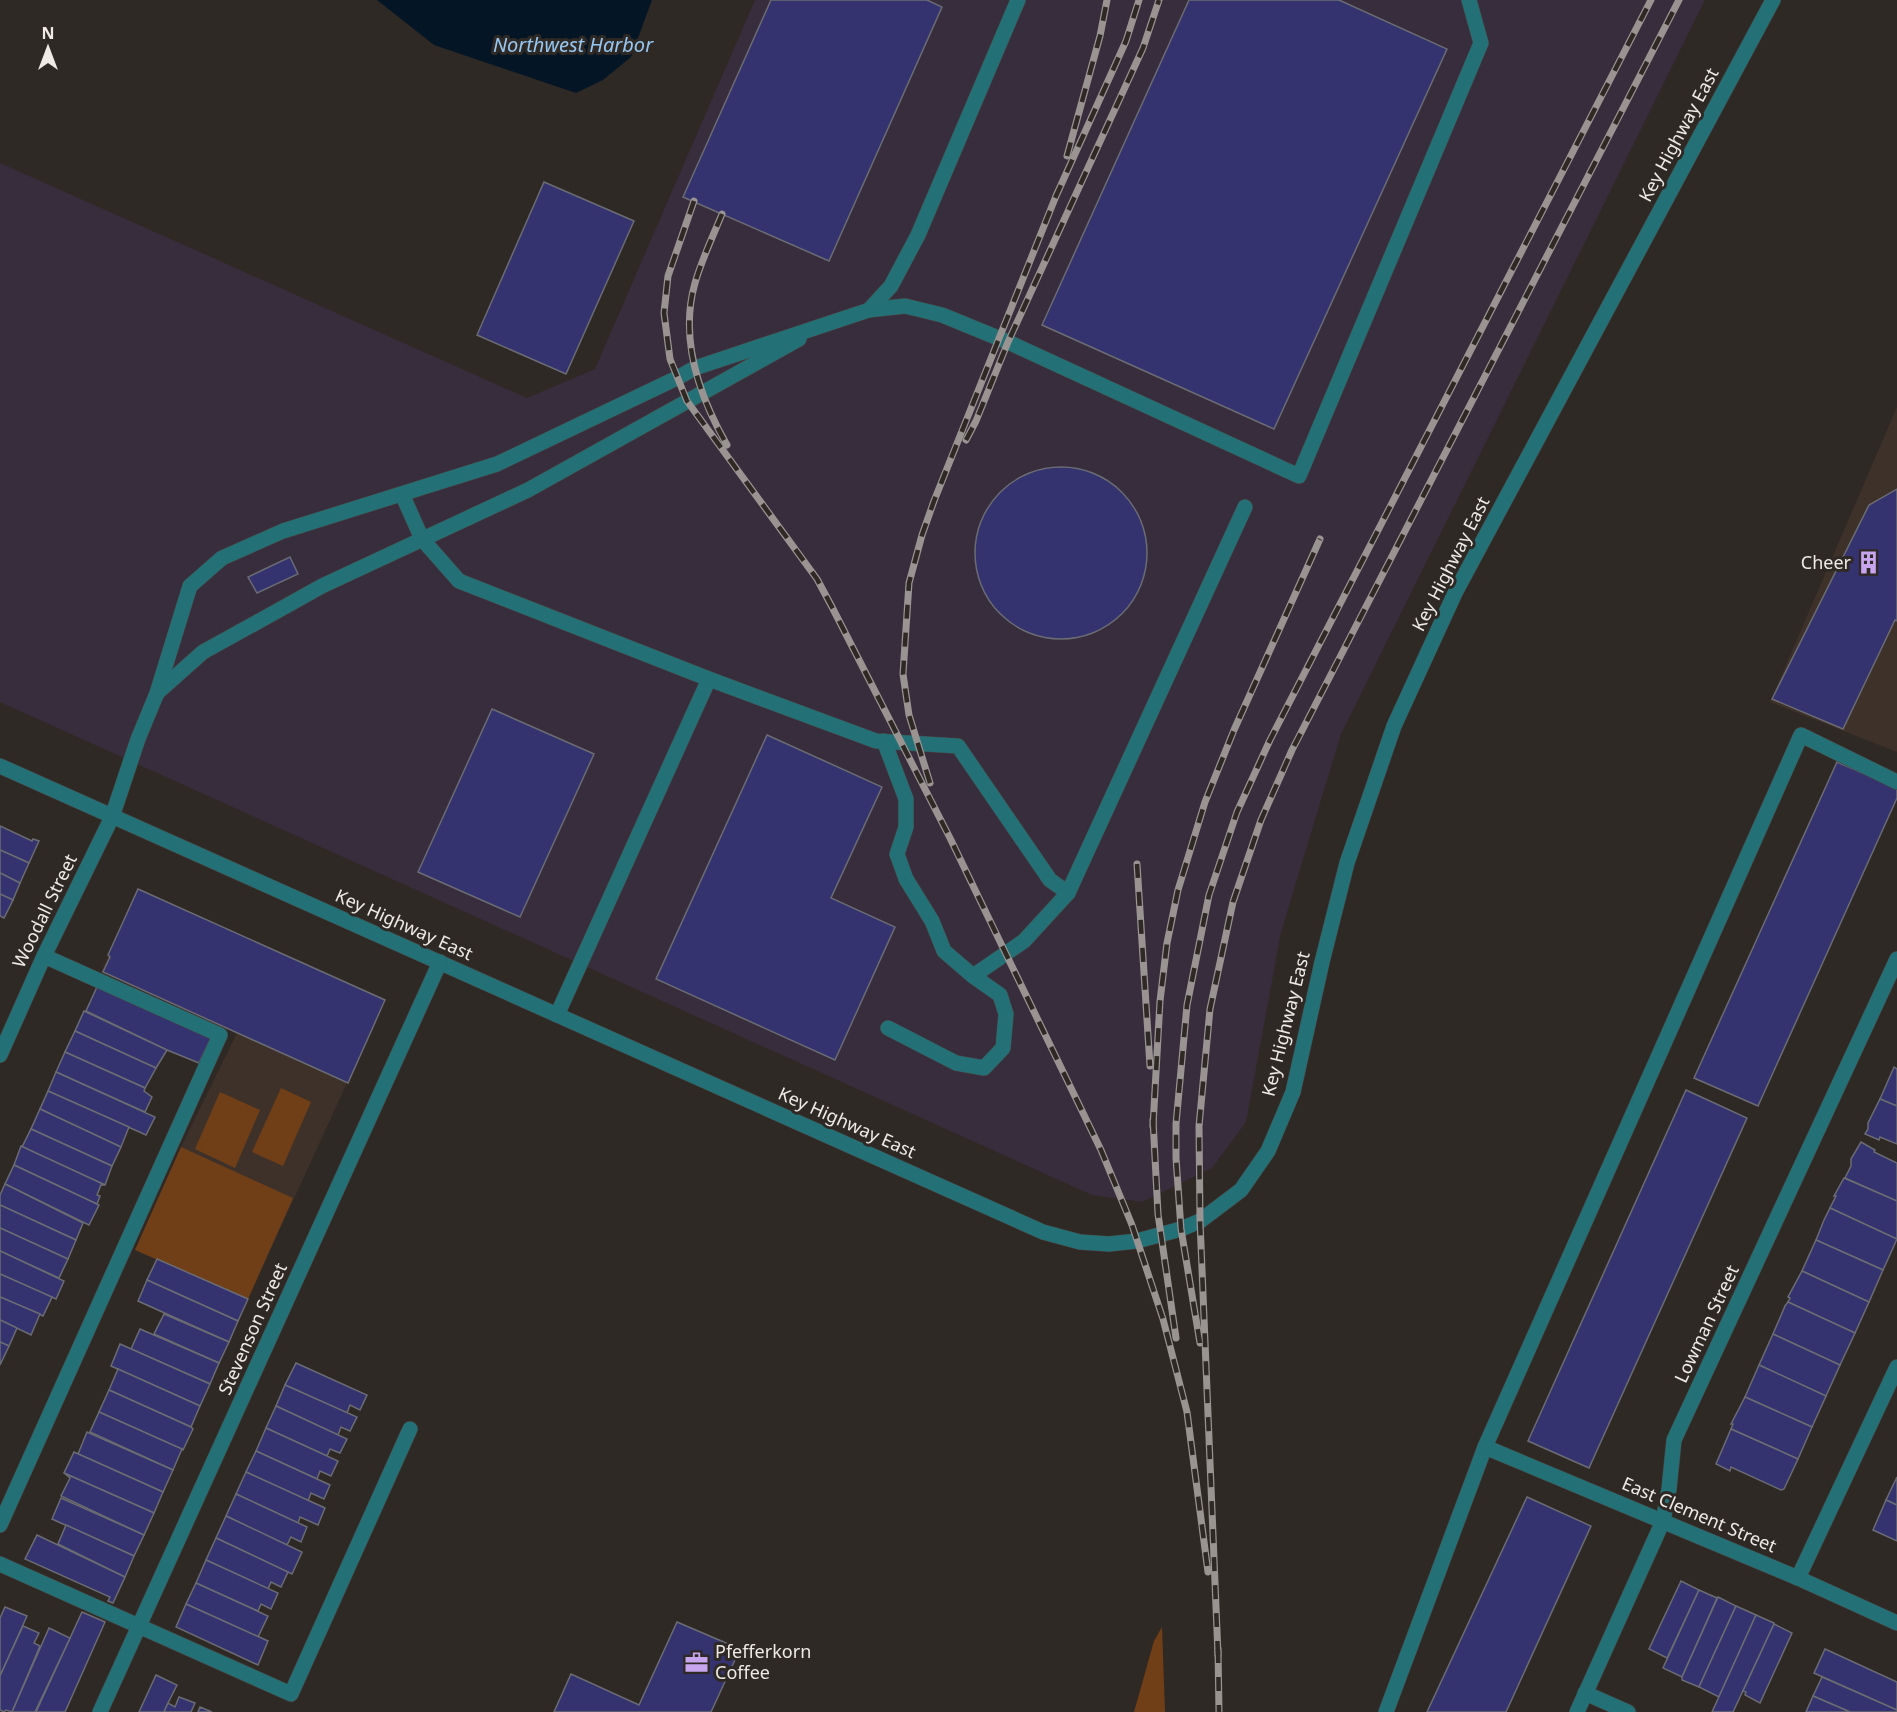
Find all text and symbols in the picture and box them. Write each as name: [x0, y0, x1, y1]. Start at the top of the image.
north arrow: [18, 18, 78, 78]
text: N: [41, 22, 55, 44]
water label: Northwest Harbor: [493, 31, 654, 58]
street label: Key Highway East: [1633, 63, 1724, 206]
street label: Key Highway East: [1406, 492, 1495, 635]
place label: Cheer: [1801, 550, 1852, 574]
building icon: Cheer: [1856, 550, 1882, 576]
street label: Woodall Street: [6, 849, 82, 971]
street label: Key Highway East: [332, 883, 477, 965]
street label: Key Highway East: [1255, 948, 1315, 1099]
street label: Key Highway East: [775, 1081, 920, 1163]
street label: Stevenson Street: [212, 1258, 292, 1398]
street label: Lowman Street: [1668, 1260, 1744, 1386]
street label: East Clement Street: [1618, 1471, 1781, 1558]
place label: Pfefferkorn Coffee: [715, 1639, 811, 1684]
office icon: Pfefferkorn Coffee: [684, 1649, 710, 1675]

